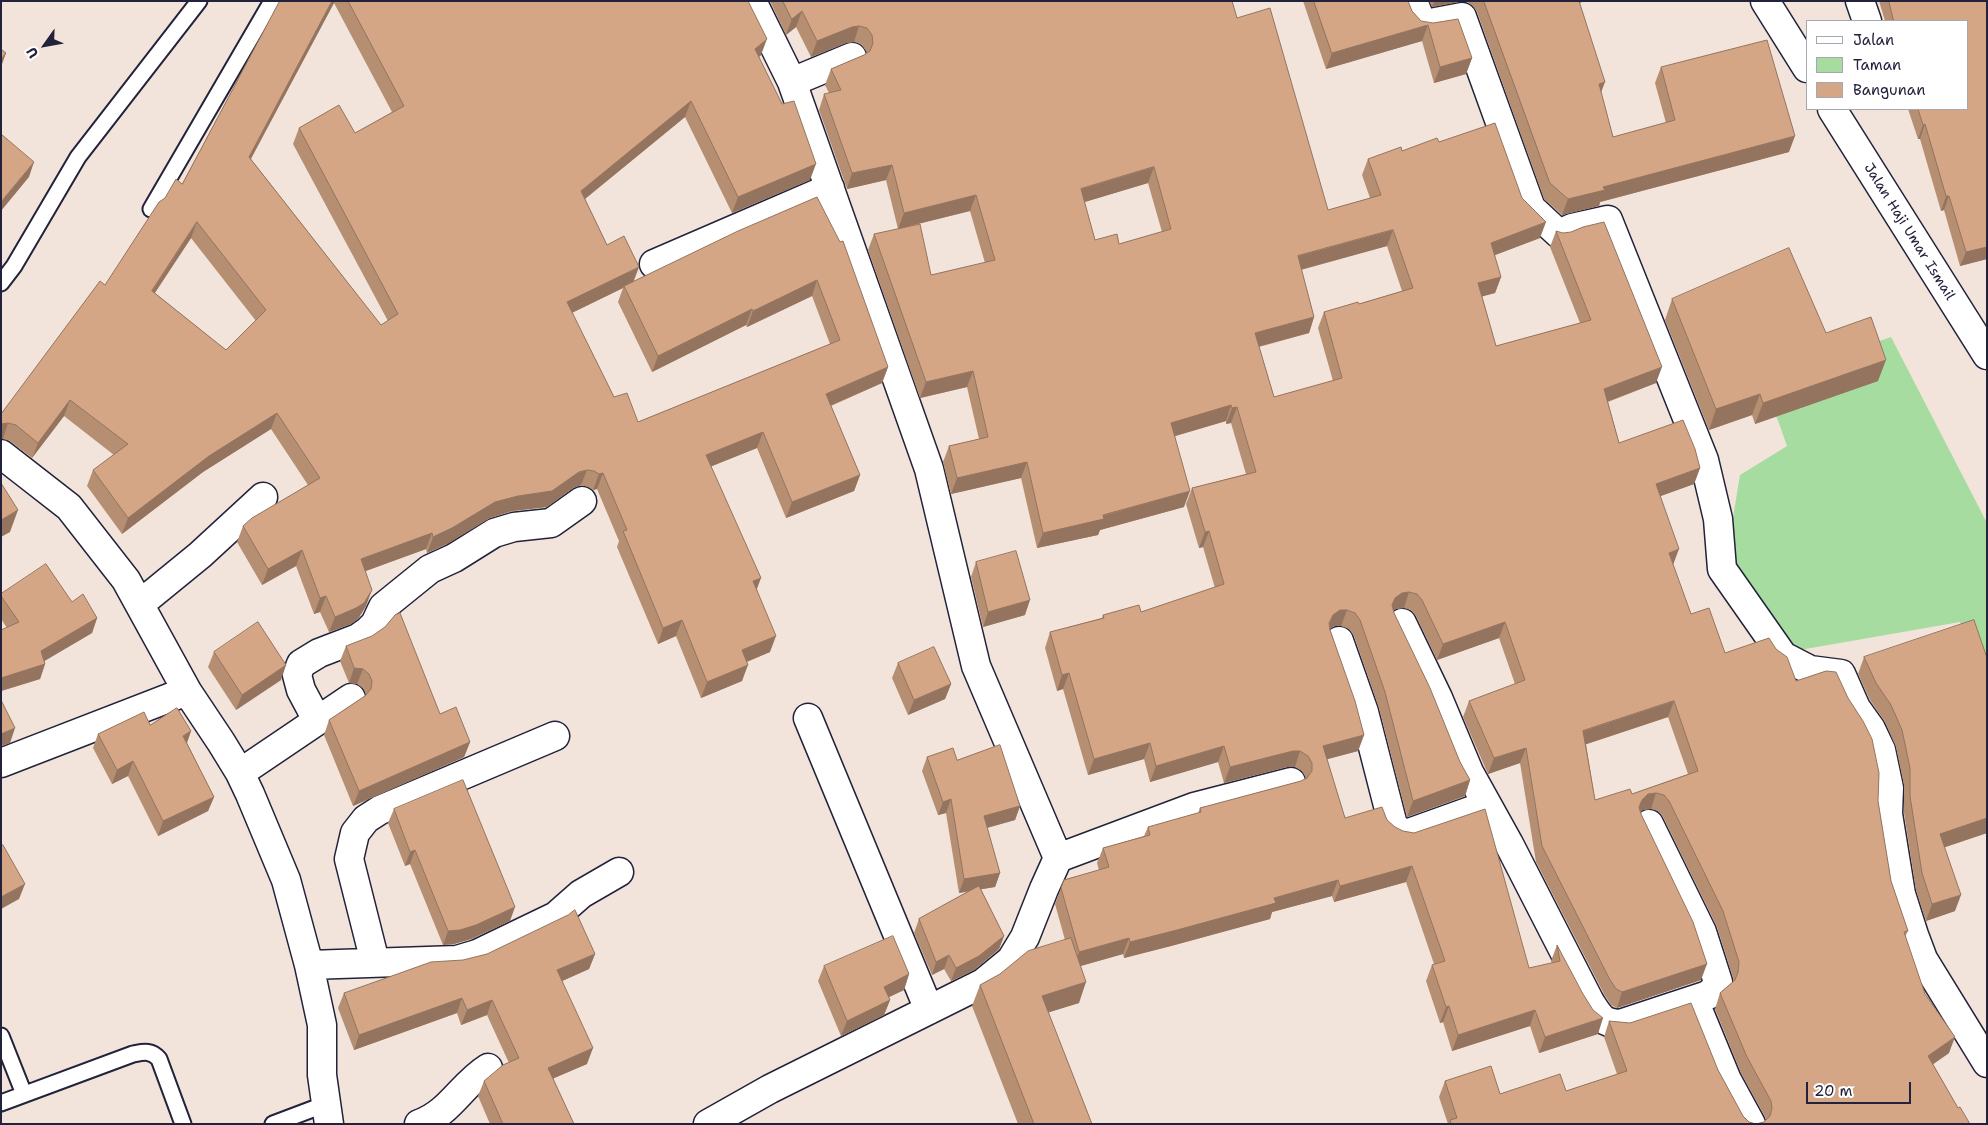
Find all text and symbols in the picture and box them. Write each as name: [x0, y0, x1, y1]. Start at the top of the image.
north arrow: [20, 20, 70, 70]
legend: [1806, 20, 1968, 110]
text: Jalan: [1853, 30, 1894, 50]
text: U: [22, 44, 42, 62]
text: Taman: [1853, 55, 1901, 75]
text: Bangunan: [1853, 80, 1925, 100]
street label: Jalan Haji Umar Ismail: [1860, 160, 1958, 304]
scale bar: [1808, 1072, 1913, 1104]
text: 20 m: [1814, 1081, 1853, 1101]

